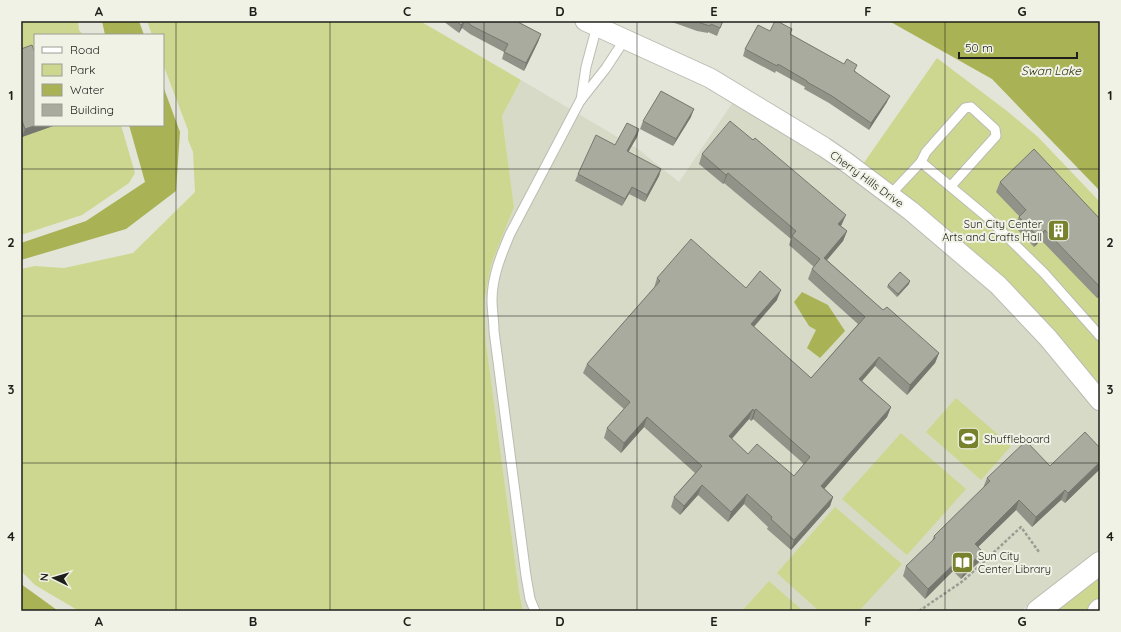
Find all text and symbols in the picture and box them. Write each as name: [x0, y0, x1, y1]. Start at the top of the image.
text: A: [95, 3, 104, 19]
text: B: [249, 3, 257, 19]
text: C: [403, 3, 411, 19]
text: D: [555, 3, 565, 19]
text: E: [710, 3, 718, 19]
text: F: [864, 3, 872, 19]
text: G: [1017, 3, 1027, 19]
legend: [34, 34, 164, 126]
scale bar: [959, 34, 1077, 60]
text: 50 m: [965, 40, 993, 55]
text: Road: [70, 42, 100, 57]
text: Park: [70, 62, 95, 77]
water label: Swan Lake: [1021, 63, 1082, 78]
text: Water: [70, 82, 105, 97]
text: 1: [8, 87, 14, 103]
text: 1: [1107, 87, 1113, 103]
text: Building: [70, 102, 114, 117]
street label: Cherry Hills Drive: [828, 148, 906, 210]
place label: Sun City Center Arts and Crafts Hall: [942, 217, 1043, 244]
building icon: Sun City Center Arts and Crafts Hall: [1045, 217, 1071, 243]
text: 2: [7, 234, 15, 250]
text: 2: [1106, 234, 1114, 250]
text: 3: [8, 381, 15, 397]
text: 3: [1107, 381, 1114, 397]
sports icon: Shuffleboard: [956, 426, 982, 452]
place label: Shuffleboard: [984, 432, 1050, 446]
text: 4: [7, 528, 15, 544]
text: 4: [1106, 528, 1114, 544]
library icon: Sun City Center Library: [949, 549, 975, 575]
place label: Sun City Center Library: [978, 549, 1051, 576]
north arrow: [34, 558, 74, 598]
text: N: [37, 572, 51, 582]
text: A: [95, 613, 104, 629]
text: B: [249, 613, 257, 629]
text: C: [403, 613, 411, 629]
text: D: [555, 613, 565, 629]
text: E: [710, 613, 718, 629]
text: F: [864, 613, 872, 629]
text: G: [1017, 613, 1027, 629]

